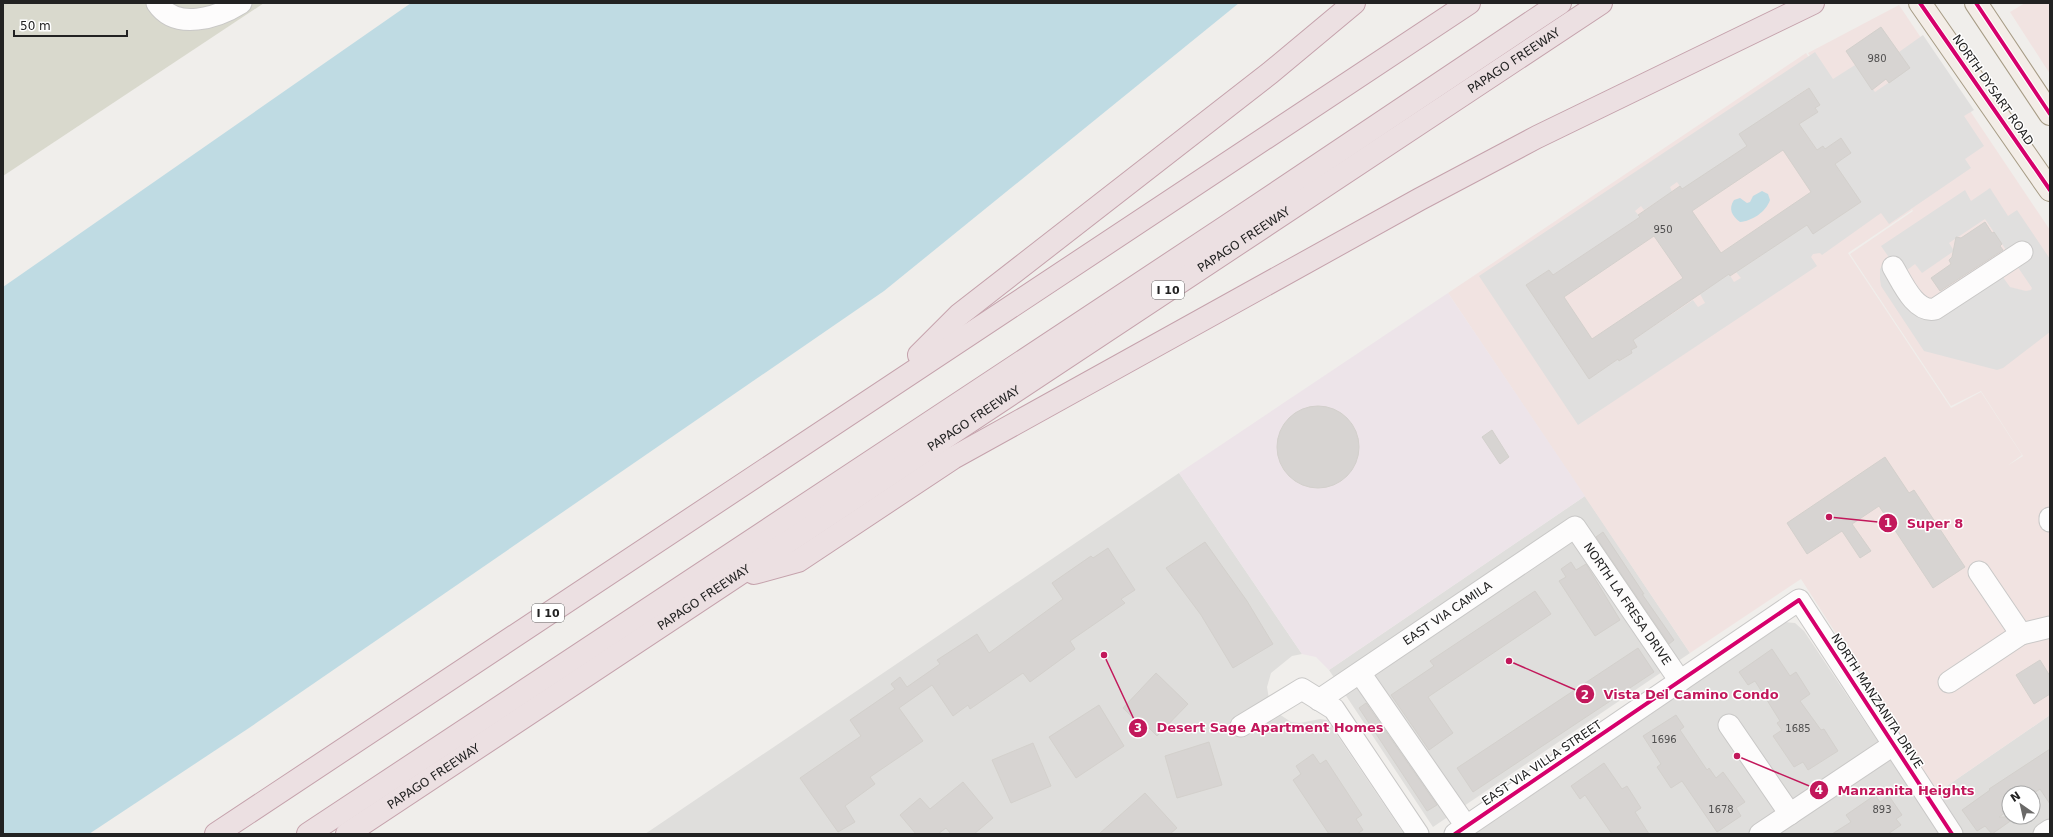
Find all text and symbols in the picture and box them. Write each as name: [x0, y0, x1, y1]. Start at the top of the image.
scale bar: [14, 12, 127, 38]
text: 50 m: [20, 19, 51, 33]
street label: PAPAGO FREEWAY: [1465, 25, 1563, 96]
street label: NORTH DYSART ROAD: [1950, 32, 2036, 148]
house number: 980: [1867, 53, 1887, 64]
street label: PAPAGO FREEWAY: [1195, 204, 1293, 275]
house number: 950: [1653, 224, 1673, 235]
road number: I 10: [1152, 281, 1184, 299]
street label: PAPAGO FREEWAY: [925, 383, 1023, 454]
callout: Super 8: [1878, 511, 1971, 536]
text: 1: [1884, 516, 1892, 530]
text: Super 8: [1907, 516, 1963, 531]
street label: NORTH LA FRESA DRIVE: [1581, 540, 1674, 668]
street label: PAPAGO FREEWAY: [655, 562, 753, 633]
street label: EAST VIA CAMILA: [1400, 578, 1495, 648]
road number: I 10: [532, 604, 564, 622]
street label: NORTH MANZANITA DRIVE: [1828, 631, 1926, 771]
callout: Vista Del Camino Condo: [1575, 682, 1786, 707]
text: Vista Del Camino Condo: [1603, 687, 1779, 702]
text: 2: [1581, 688, 1589, 702]
callout: Desert Sage Apartment Homes: [1128, 715, 1391, 740]
street label: EAST VIA VILLA STREET: [1479, 717, 1605, 808]
text: Desert Sage Apartment Homes: [1156, 720, 1384, 735]
text: 3: [1134, 721, 1142, 735]
house number: 1685: [1785, 723, 1811, 734]
house number: 1696: [1651, 734, 1677, 745]
street label: PAPAGO FREEWAY: [385, 741, 483, 812]
callout: Manzanita Heights: [1809, 778, 1982, 803]
text: 4: [1815, 783, 1823, 797]
text: Manzanita Heights: [1837, 783, 1975, 798]
north arrow: [2001, 785, 2041, 825]
text: N: [2008, 789, 2023, 805]
house number: 1678: [1708, 804, 1734, 815]
house number: 893: [1872, 804, 1892, 815]

